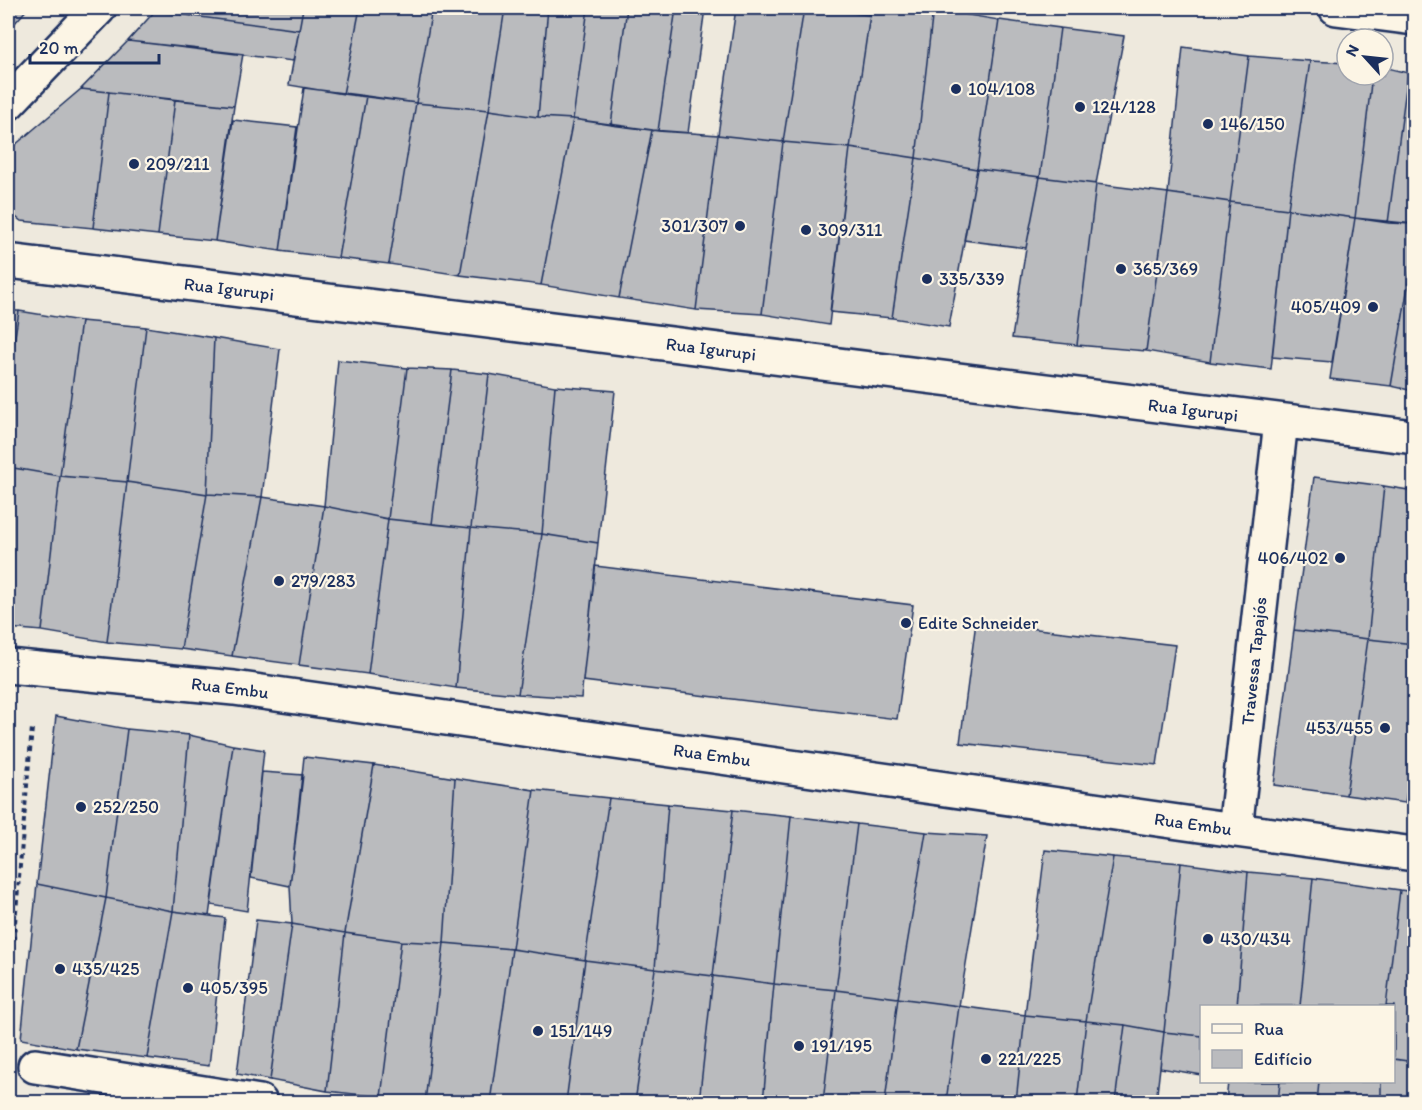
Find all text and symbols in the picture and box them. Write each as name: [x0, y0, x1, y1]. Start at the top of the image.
scale bar: [30, 27, 159, 65]
north arrow: [1335, 27, 1395, 87]
text: 20 m: [39, 37, 79, 59]
text: N: [1341, 41, 1363, 60]
place label: 104/108: [968, 78, 1035, 100]
marker: 104/108: [949, 82, 963, 96]
place label: 124/128: [1092, 96, 1156, 118]
marker: 124/128: [1073, 100, 1087, 114]
place label: 146/150: [1220, 113, 1285, 135]
marker: 146/150: [1201, 117, 1215, 131]
place label: 209/211: [146, 153, 210, 175]
marker: 209/211: [127, 157, 141, 171]
place label: 301/307: [661, 215, 728, 237]
marker: 301/307: [733, 219, 747, 233]
place label: 309/311: [818, 219, 882, 241]
marker: 309/311: [799, 223, 813, 237]
place label: 365/369: [1133, 258, 1198, 280]
marker: 365/369: [1114, 262, 1128, 276]
place label: 335/339: [939, 268, 1005, 290]
marker: 335/339: [920, 272, 934, 286]
street label: Rua Igurupi: [183, 273, 275, 305]
place label: 405/409: [1291, 296, 1361, 318]
marker: 405/409: [1366, 300, 1380, 314]
street label: Rua Igurupi: [665, 333, 757, 365]
street label: Rua Igurupi: [1147, 394, 1239, 426]
place label: 406/402: [1258, 547, 1329, 569]
marker: 406/402: [1333, 551, 1347, 565]
place label: 279/283: [291, 570, 356, 592]
marker: 279/283: [272, 574, 286, 588]
street label: Travessa Tapajós: [1236, 596, 1272, 726]
place label: Edite Schneider: [918, 612, 1039, 634]
marker: Edite Schneider: [899, 616, 913, 630]
street label: Rua Embu: [190, 672, 270, 704]
place label: 453/455: [1306, 717, 1373, 739]
marker: 453/455: [1378, 721, 1392, 735]
street label: Rua Embu: [672, 739, 752, 771]
place label: 252/250: [93, 796, 159, 818]
marker: 252/250: [74, 800, 88, 814]
street label: Rua Embu: [1153, 808, 1233, 840]
place label: 430/434: [1220, 928, 1291, 950]
marker: 430/434: [1201, 932, 1215, 946]
place label: 435/425: [72, 958, 139, 980]
marker: 435/425: [53, 962, 67, 976]
place label: 405/395: [200, 977, 268, 999]
marker: 405/395: [181, 981, 195, 995]
legend: [1200, 1005, 1395, 1083]
text: Rua: [1254, 1018, 1284, 1040]
place label: 151/149: [550, 1020, 612, 1042]
marker: 151/149: [531, 1024, 545, 1038]
place label: 191/195: [811, 1035, 872, 1057]
marker: 191/195: [792, 1039, 806, 1053]
place label: 221/225: [998, 1048, 1061, 1070]
text: Edifício: [1254, 1048, 1312, 1070]
marker: 221/225: [979, 1052, 993, 1066]

